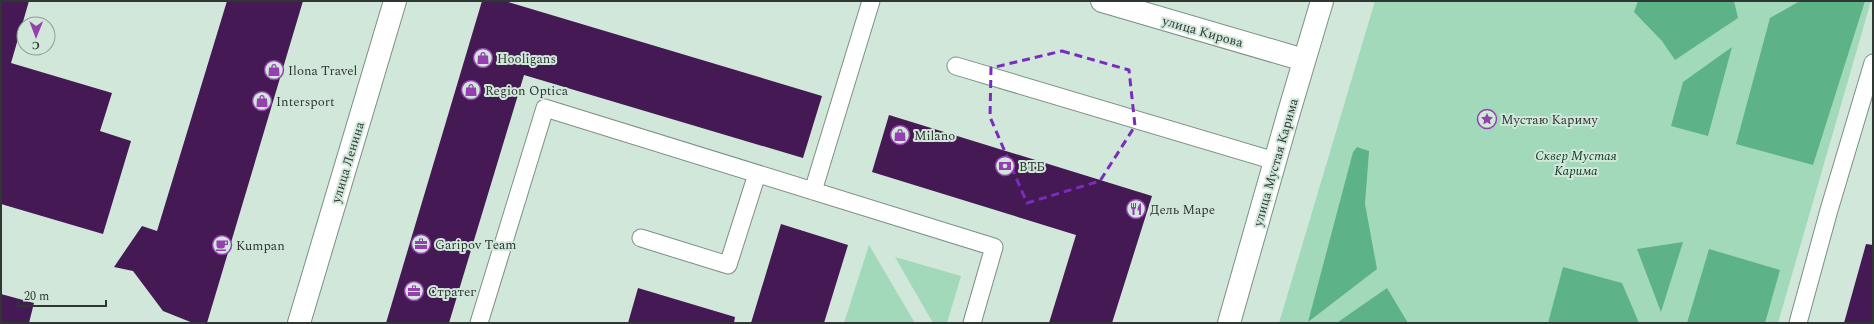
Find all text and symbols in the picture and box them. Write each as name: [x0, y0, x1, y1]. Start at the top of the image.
street label: улица Кирова: [1159, 11, 1246, 53]
north arrow: [16, 16, 56, 56]
text: С: [32, 37, 40, 54]
shop icon: Hooligans: [472, 47, 494, 69]
place label: Hooligans: [497, 49, 556, 69]
shop icon: Ilona Travel: [263, 59, 285, 81]
place label: Ilona Travel: [288, 61, 358, 81]
shop icon: Region Optica: [460, 79, 482, 101]
place label: Region Optica: [485, 81, 569, 101]
shop icon: Intersport: [251, 90, 273, 112]
place label: Intersport: [276, 92, 335, 112]
street label: улица Мустая Карима: [1248, 95, 1304, 230]
place icon: Мустаю Кариму: [1476, 108, 1498, 130]
place label: Мустаю Кариму: [1501, 110, 1598, 130]
street label: улица Ленина: [326, 119, 370, 206]
shop icon: Milano: [889, 124, 911, 146]
place label: Milano: [914, 126, 955, 146]
park label: Сквер Мустая Карима: [1535, 146, 1617, 181]
bank icon: ВТБ: [994, 155, 1016, 177]
place label: ВТБ: [1019, 157, 1045, 177]
restaurant icon: Дель Маре: [1125, 198, 1147, 220]
place label: Дель Маре: [1150, 200, 1215, 220]
office icon: Garipov Team: [410, 233, 432, 255]
cafe icon: Kumpan: [211, 234, 233, 256]
place label: Garipov Team: [435, 235, 517, 255]
place label: Kumpan: [236, 236, 285, 256]
office icon: Стратег: [403, 280, 425, 302]
scale bar: [18, 282, 106, 308]
place label: Стратег: [428, 282, 476, 302]
text: 20 m: [24, 287, 49, 306]

